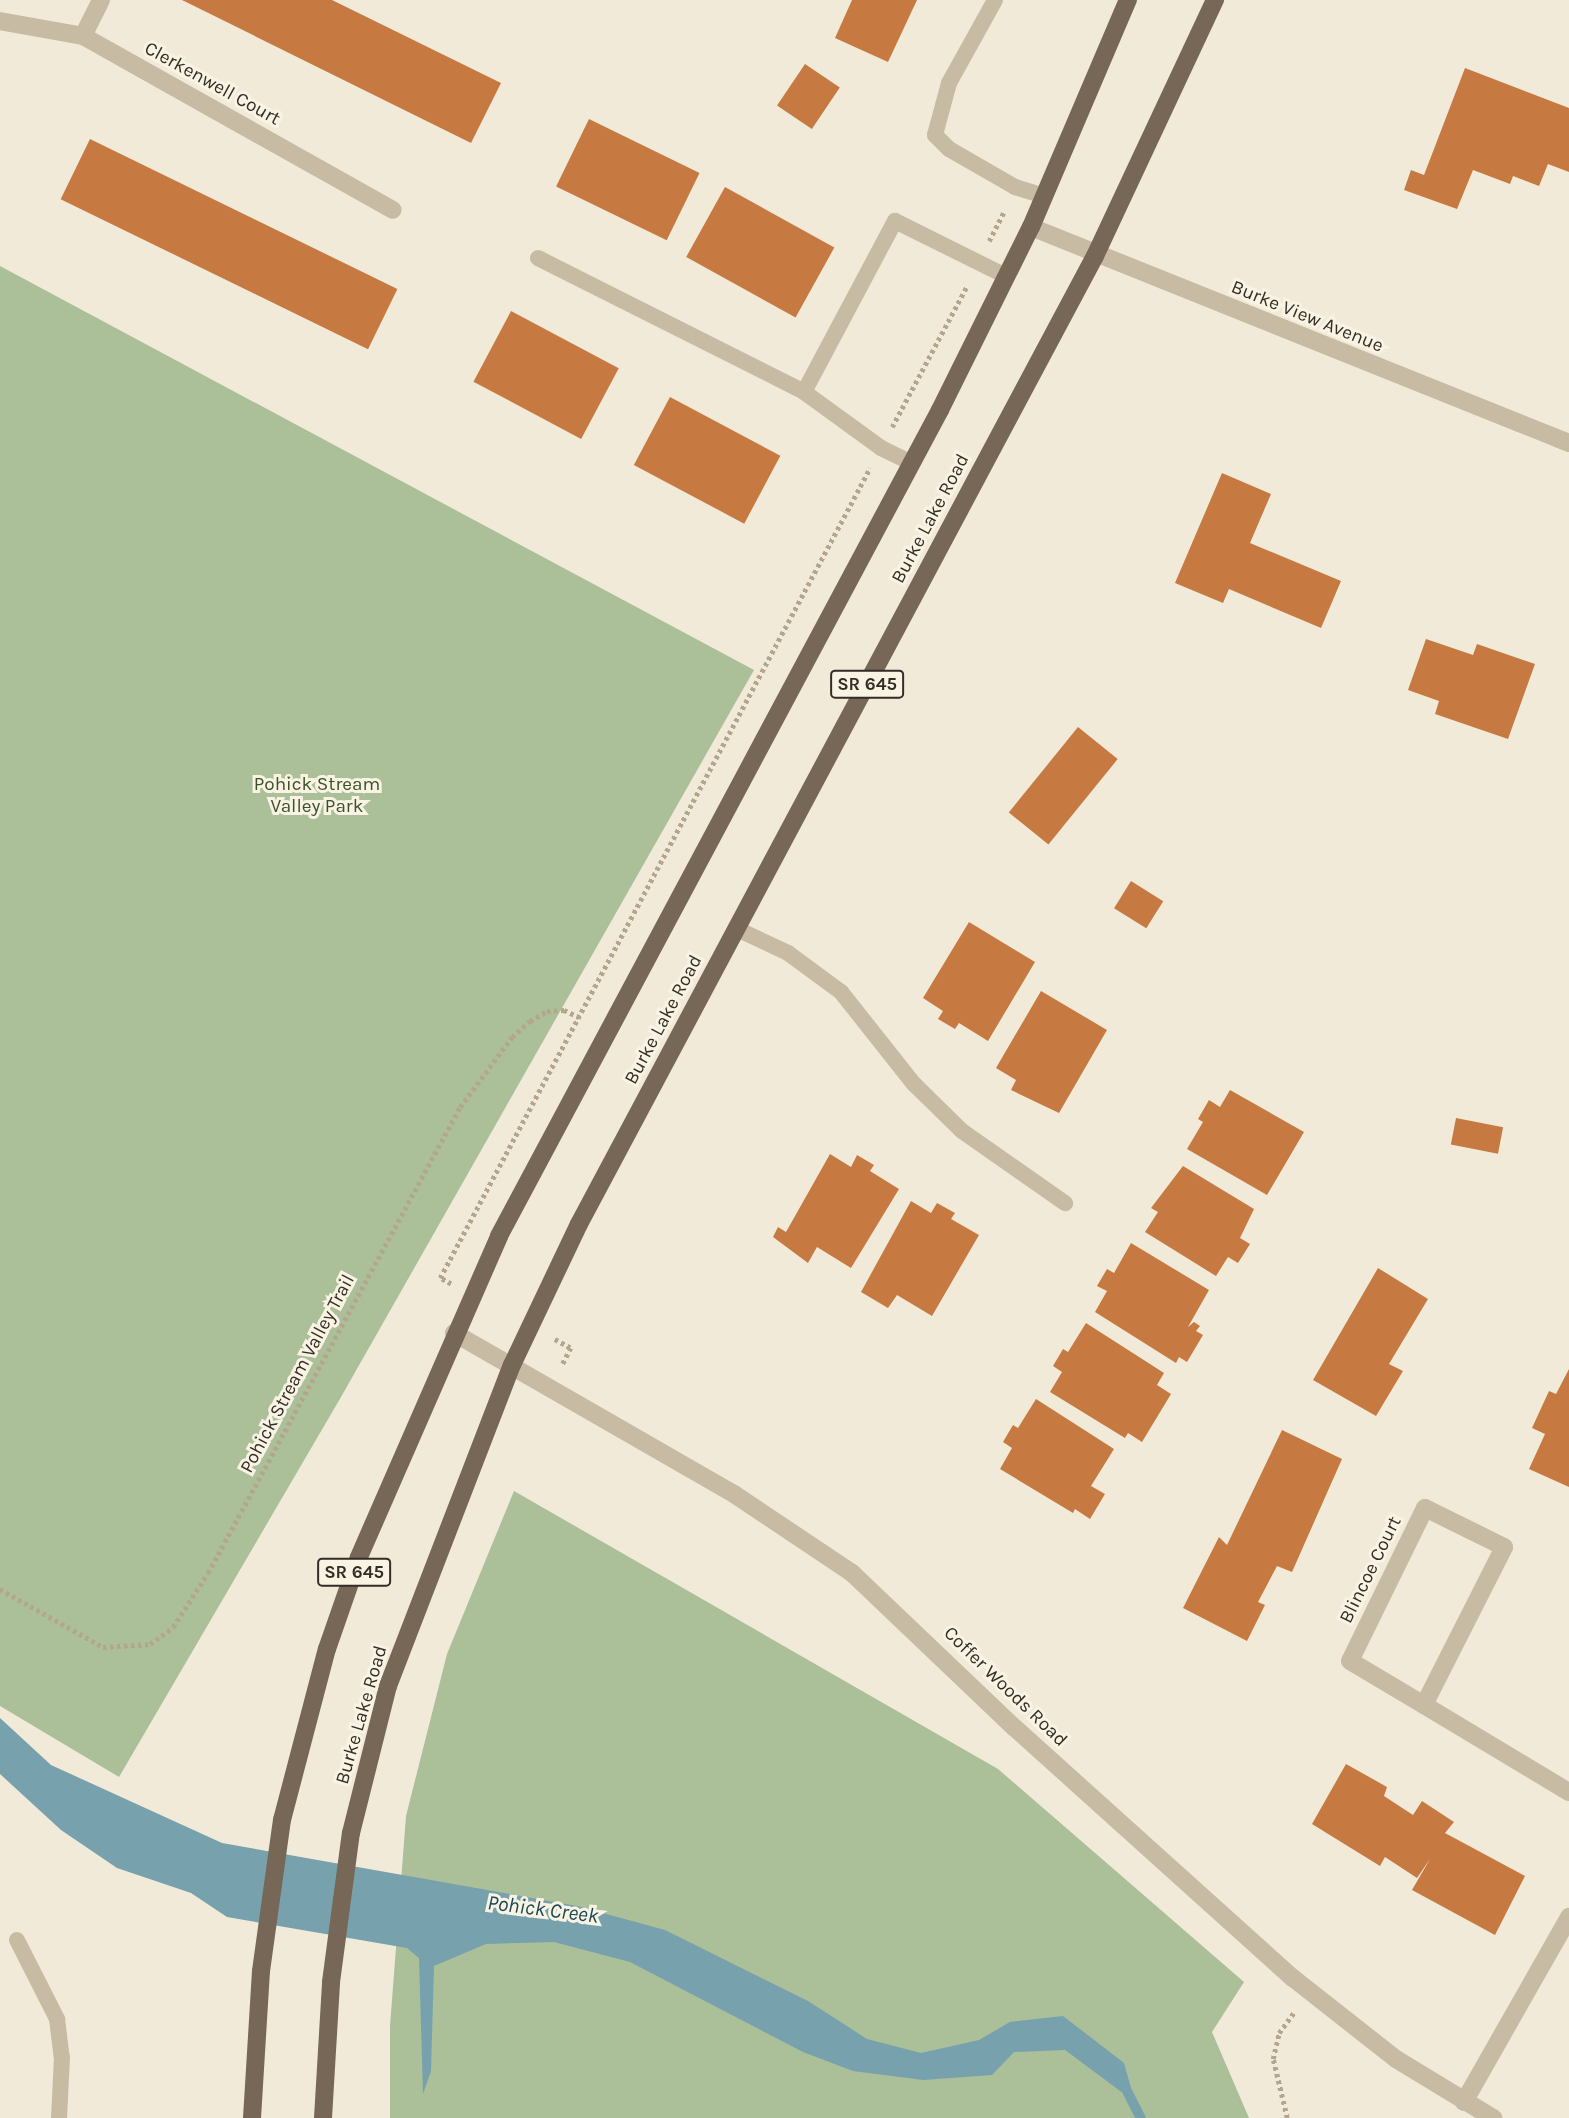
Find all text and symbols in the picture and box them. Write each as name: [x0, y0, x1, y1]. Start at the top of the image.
street label: Clerkenwell Court: [140, 37, 284, 131]
street label: Burke View Avenue: [1228, 276, 1386, 358]
street label: Burke Lake Road: [887, 450, 975, 588]
road number: SR 645: [828, 670, 906, 698]
park label: Pohick Stream Valley Park: [254, 774, 380, 818]
street label: Burke Lake Road: [620, 951, 708, 1089]
street label: Pohick Stream Valley Trail: [236, 1271, 360, 1477]
street label: Blincoe Court: [1335, 1513, 1407, 1627]
road number: SR 645: [316, 1558, 392, 1587]
street label: Coffer Woods Road: [939, 1622, 1071, 1752]
street label: Burke Lake Road: [331, 1643, 393, 1787]
water label: Pohick Creek: [486, 1890, 600, 1928]

